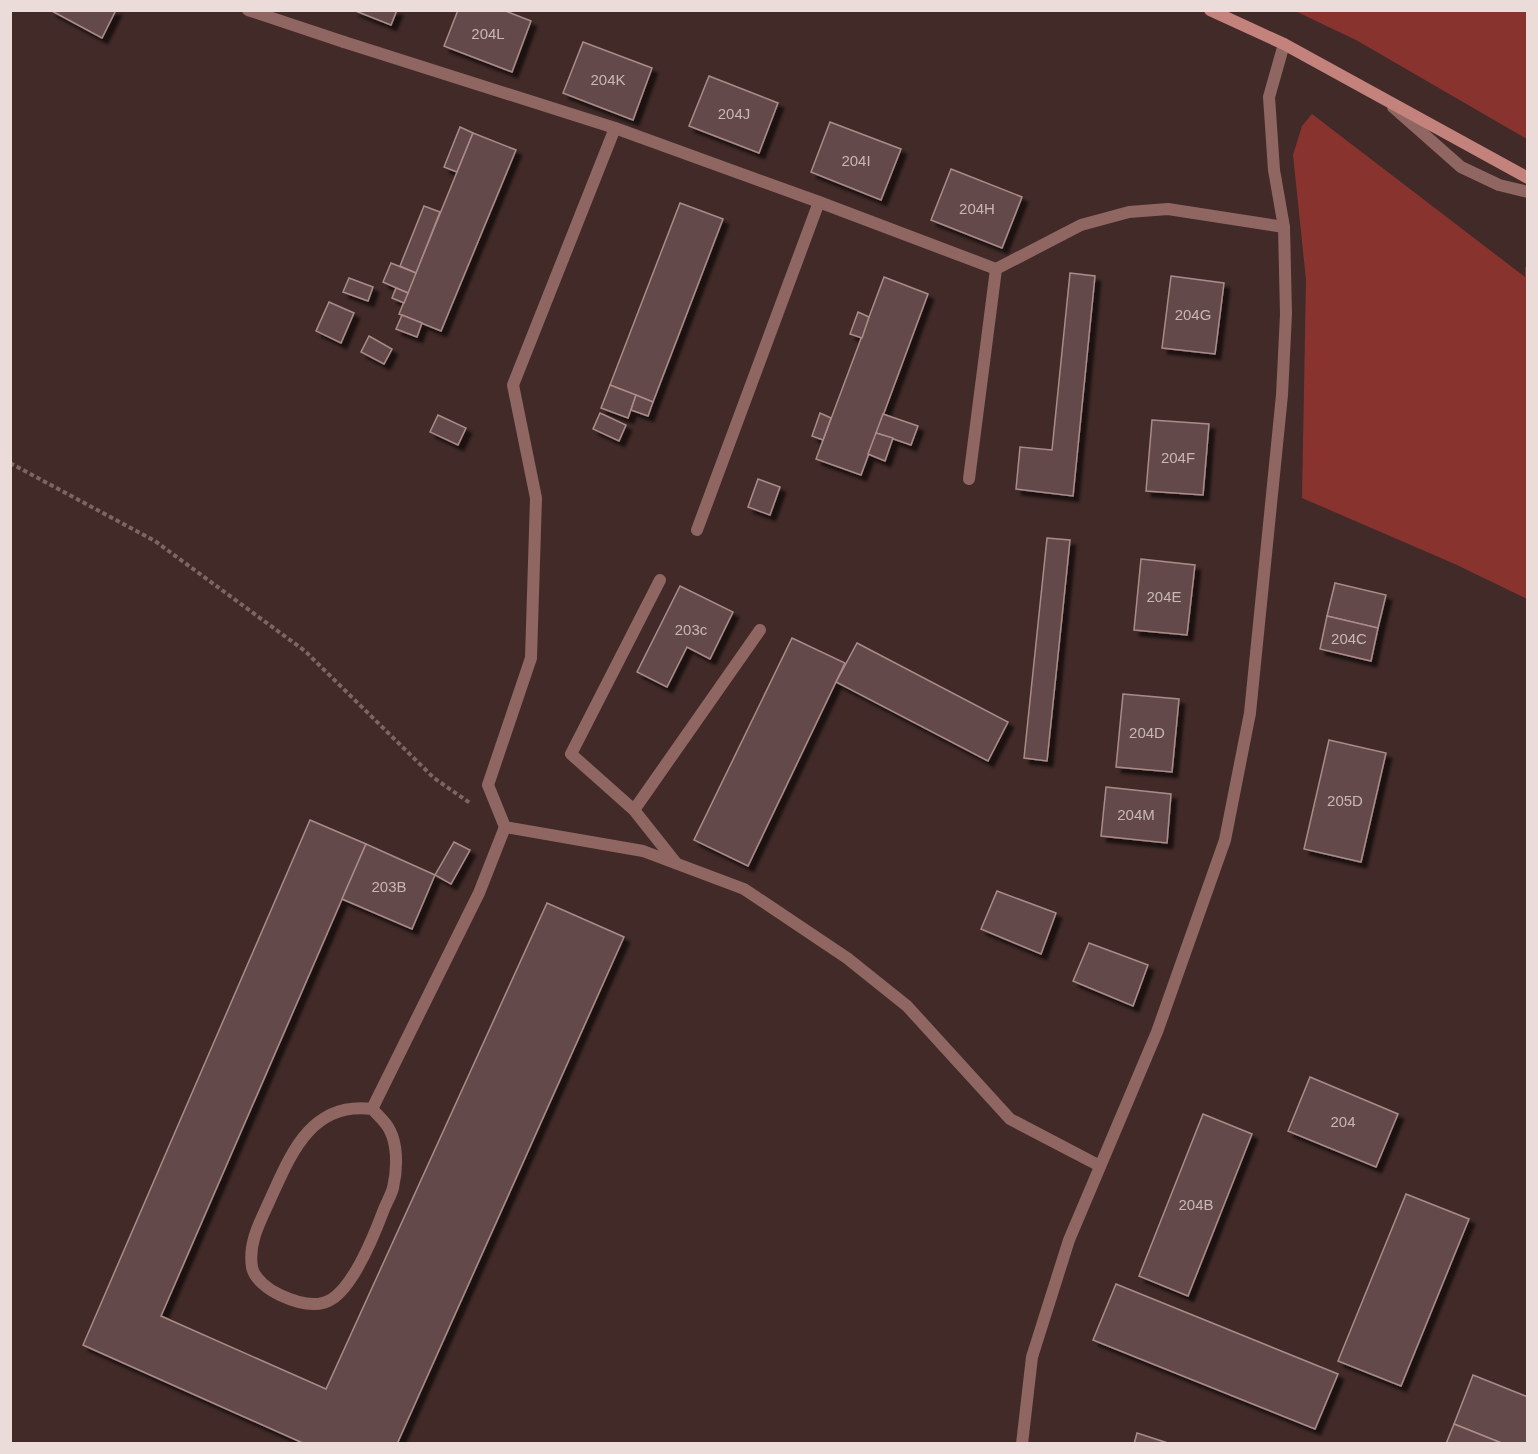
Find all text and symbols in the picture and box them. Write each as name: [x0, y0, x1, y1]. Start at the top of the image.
house number: 204L: [471, 25, 505, 42]
house number: 204K: [590, 71, 626, 88]
house number: 204J: [718, 105, 750, 122]
house number: 204I: [841, 152, 871, 169]
house number: 204H: [959, 200, 995, 217]
house number: 204G: [1175, 306, 1211, 323]
house number: 204F: [1161, 449, 1195, 466]
house number: 204E: [1146, 588, 1182, 605]
house number: 203c: [675, 621, 708, 638]
house number: 204C: [1331, 630, 1367, 647]
house number: 204D: [1129, 724, 1165, 741]
house number: 205D: [1327, 792, 1363, 809]
house number: 204M: [1117, 806, 1155, 823]
house number: 203B: [371, 878, 407, 895]
house number: 204: [1330, 1113, 1356, 1130]
house number: 204B: [1178, 1196, 1214, 1213]

